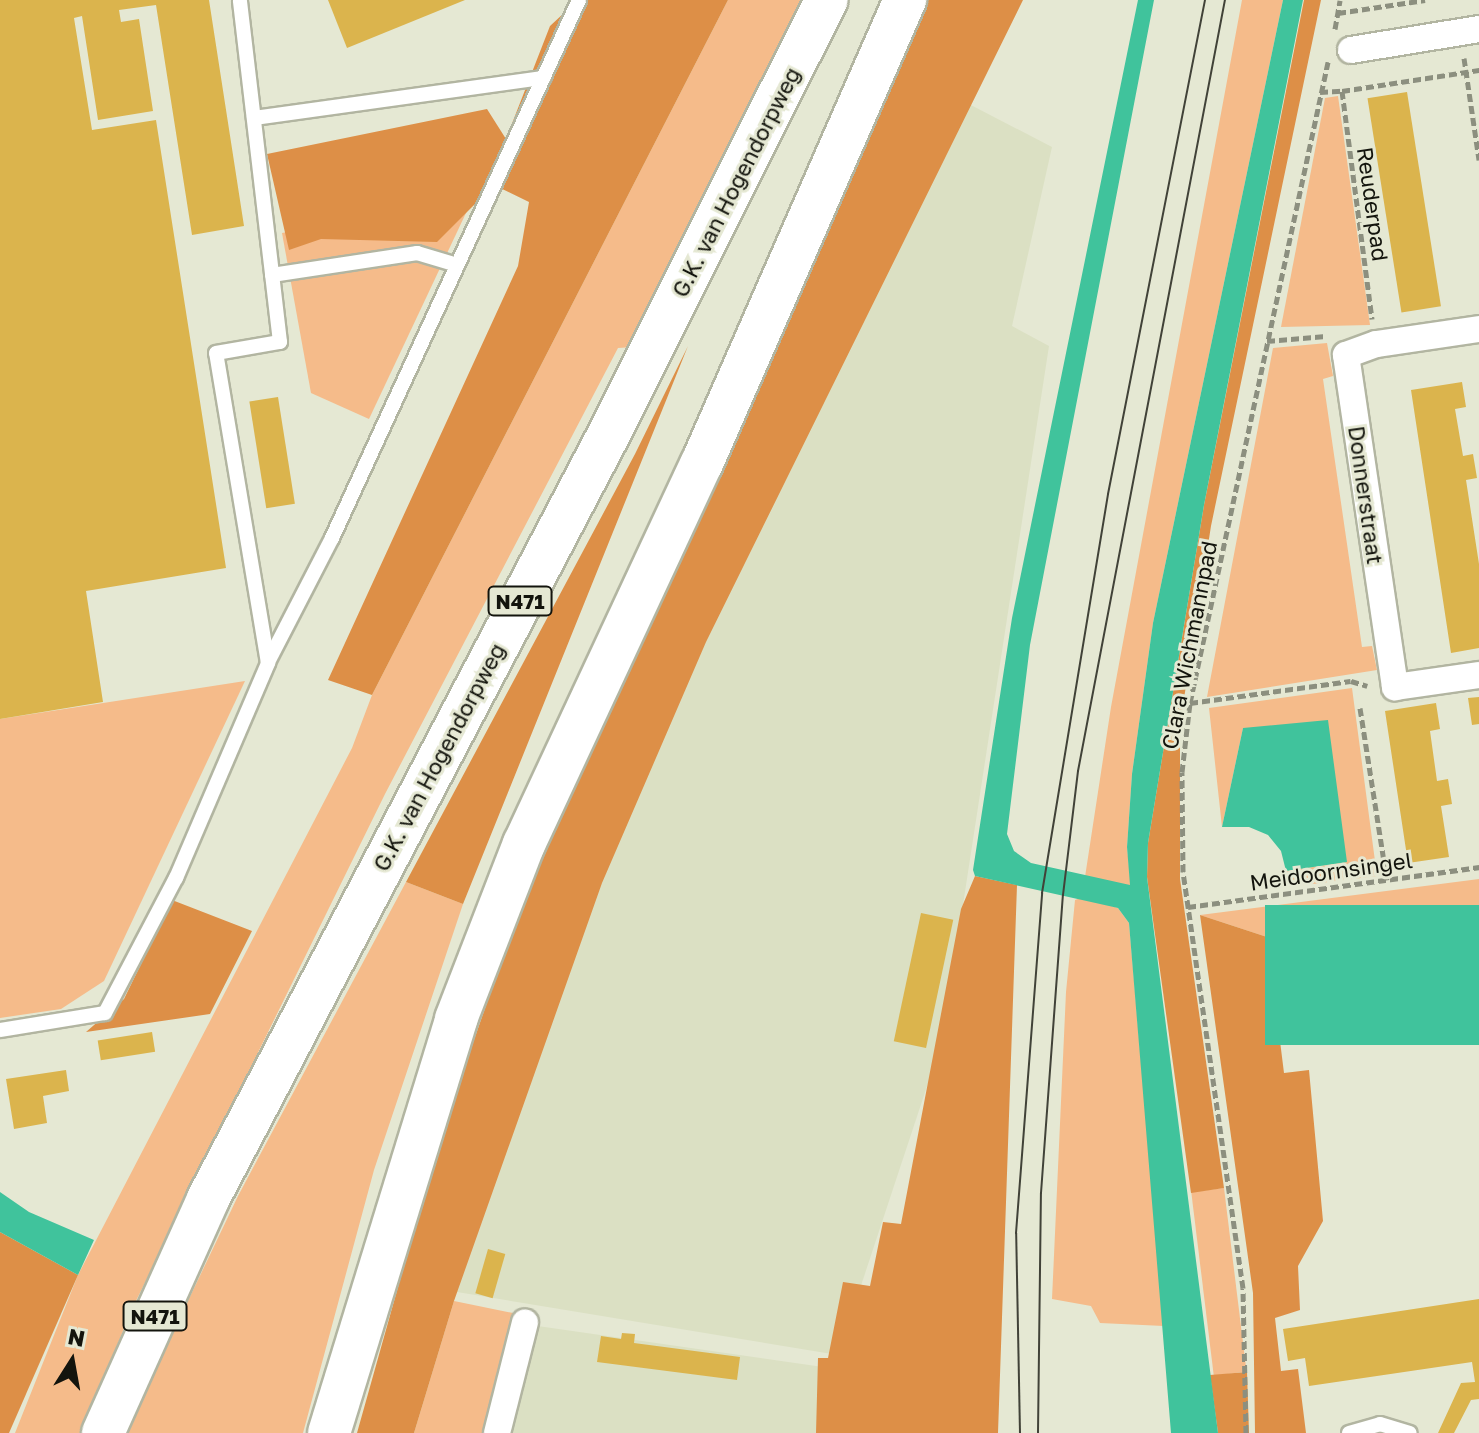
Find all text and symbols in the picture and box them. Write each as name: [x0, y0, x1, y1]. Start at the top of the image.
street label: G.K. van Hogendorpweg: [667, 63, 805, 301]
street label: Reuderpad: [1352, 145, 1394, 263]
street label: Donnerstraat: [1343, 424, 1389, 566]
street label: Clara Wichmannpad: [1156, 539, 1222, 751]
road number: N471: [486, 585, 554, 617]
street label: G.K. van Hogendorpweg: [368, 639, 510, 875]
street label: Meidoornsingel: [1248, 847, 1414, 895]
road number: N471: [121, 1300, 189, 1332]
north arrow: [32, 1321, 112, 1401]
text: N: [66, 1322, 87, 1352]

